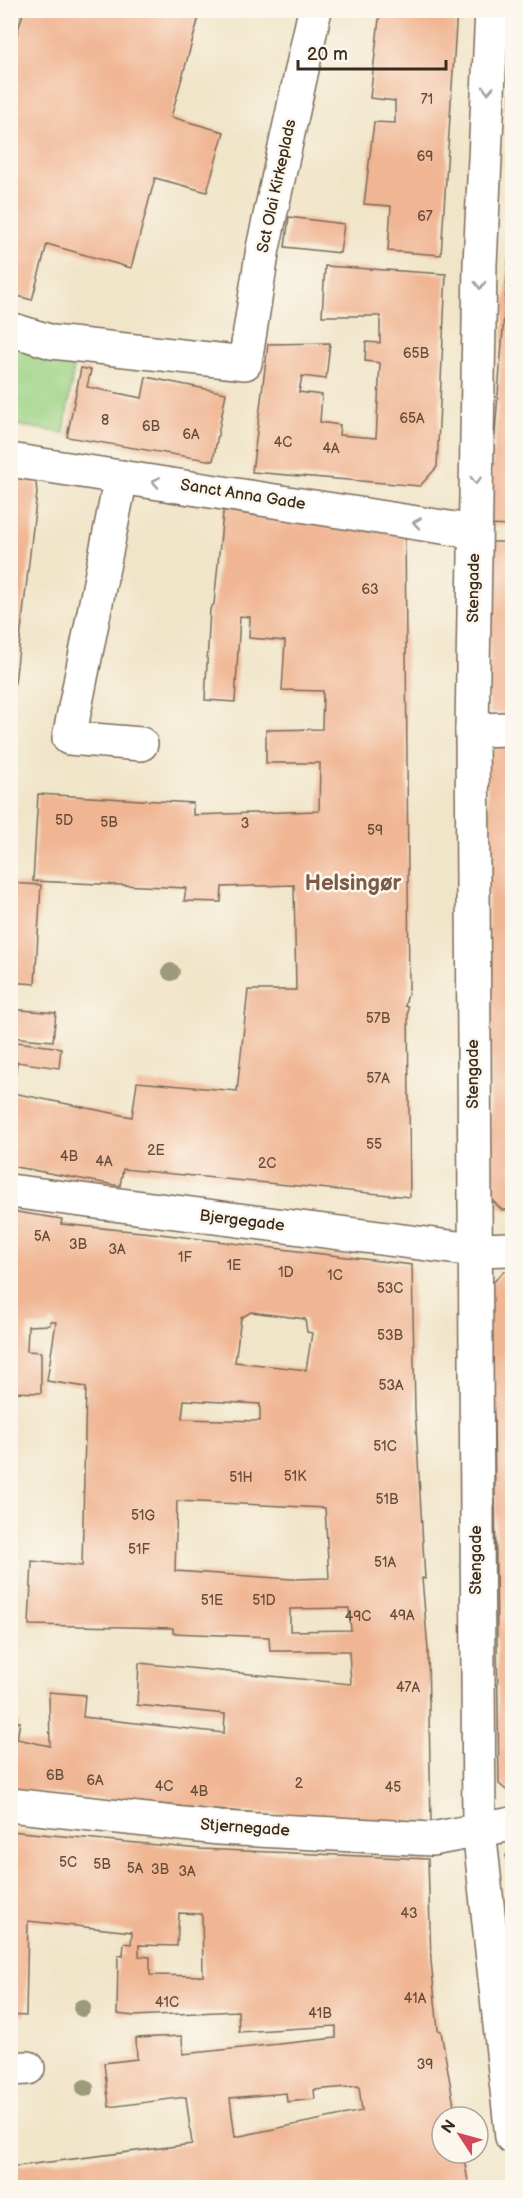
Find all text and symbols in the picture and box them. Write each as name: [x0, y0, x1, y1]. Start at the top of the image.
scale bar: [298, 33, 446, 71]
text: 20 m: [307, 44, 348, 65]
one-way arrow: [482, 85, 495, 94]
house number: 71: [421, 91, 433, 108]
street label: Sct Olai Kirkeplads: [254, 117, 300, 254]
house number: 69: [417, 148, 433, 165]
house number: 67: [417, 208, 433, 225]
one-way arrow: [474, 280, 486, 289]
house number: 65B: [403, 345, 429, 362]
house number: 65A: [399, 410, 425, 427]
house number: 8: [101, 412, 109, 429]
house number: 6B: [142, 418, 160, 435]
house number: 6A: [182, 426, 200, 443]
house number: 4C: [274, 434, 292, 451]
house number: 4A: [322, 440, 340, 457]
one-way arrow: [470, 475, 482, 484]
one-way arrow: [152, 476, 162, 489]
street label: Sanct Anna Gade: [179, 476, 307, 514]
one-way arrow: [412, 517, 421, 529]
street label: Stengade: [464, 553, 484, 623]
house number: 63: [361, 581, 379, 598]
house number: 5D: [55, 812, 73, 829]
house number: 5B: [100, 814, 118, 831]
house number: 3: [241, 815, 249, 832]
house number: 59: [367, 822, 383, 839]
district label: Helsingør: [305, 870, 402, 897]
house number: 57B: [366, 1010, 391, 1027]
street label: Stengade: [464, 1039, 483, 1109]
house number: 57A: [366, 1070, 390, 1087]
house number: 55: [366, 1136, 382, 1153]
house number: 2E: [147, 1142, 165, 1159]
house number: 4B: [60, 1148, 78, 1165]
house number: 4A: [95, 1153, 113, 1170]
house number: 2C: [258, 1155, 276, 1172]
street label: Bjergegade: [198, 1206, 286, 1236]
house number: 5A: [34, 1228, 51, 1245]
house number: 3B: [69, 1236, 88, 1253]
house number: 3A: [108, 1241, 126, 1258]
house number: 1F: [178, 1249, 193, 1266]
house number: 1E: [227, 1257, 241, 1274]
house number: 1D: [278, 1264, 294, 1281]
house number: 1C: [327, 1267, 343, 1284]
house number: 53C: [377, 1280, 403, 1297]
house number: 53B: [377, 1327, 404, 1344]
house number: 53A: [378, 1377, 404, 1394]
house number: 51C: [373, 1438, 397, 1455]
house number: 51K: [284, 1468, 307, 1485]
house number: 51H: [229, 1469, 253, 1486]
house number: 51B: [375, 1491, 399, 1508]
house number: 51G: [131, 1507, 155, 1524]
street label: Stengade: [467, 1525, 486, 1595]
house number: 51F: [128, 1541, 151, 1558]
house number: 51A: [374, 1554, 396, 1571]
house number: 51E: [201, 1592, 223, 1609]
house number: 51D: [252, 1592, 276, 1609]
house number: 49A: [389, 1607, 415, 1624]
house number: 49C: [345, 1608, 371, 1625]
house number: 47A: [396, 1679, 420, 1696]
house number: 6B: [46, 1767, 64, 1784]
house number: 6A: [86, 1772, 104, 1789]
house number: 2: [295, 1775, 304, 1792]
house number: 4C: [155, 1778, 173, 1795]
house number: 45: [385, 1779, 401, 1796]
house number: 4B: [190, 1783, 208, 1800]
street label: Stjernegade: [200, 1815, 291, 1841]
house number: 5C: [59, 1854, 77, 1871]
house number: 5B: [93, 1856, 111, 1873]
house number: 5A: [127, 1860, 144, 1877]
house number: 3B: [151, 1861, 170, 1878]
house number: 3A: [178, 1863, 196, 1880]
house number: 43: [400, 1905, 418, 1922]
house number: 41A: [404, 1990, 427, 2007]
house number: 41C: [155, 1994, 179, 2011]
house number: 41B: [308, 2005, 332, 2022]
house number: 39: [417, 2056, 433, 2073]
north arrow: [430, 2105, 490, 2165]
text: N: [438, 2117, 460, 2138]

